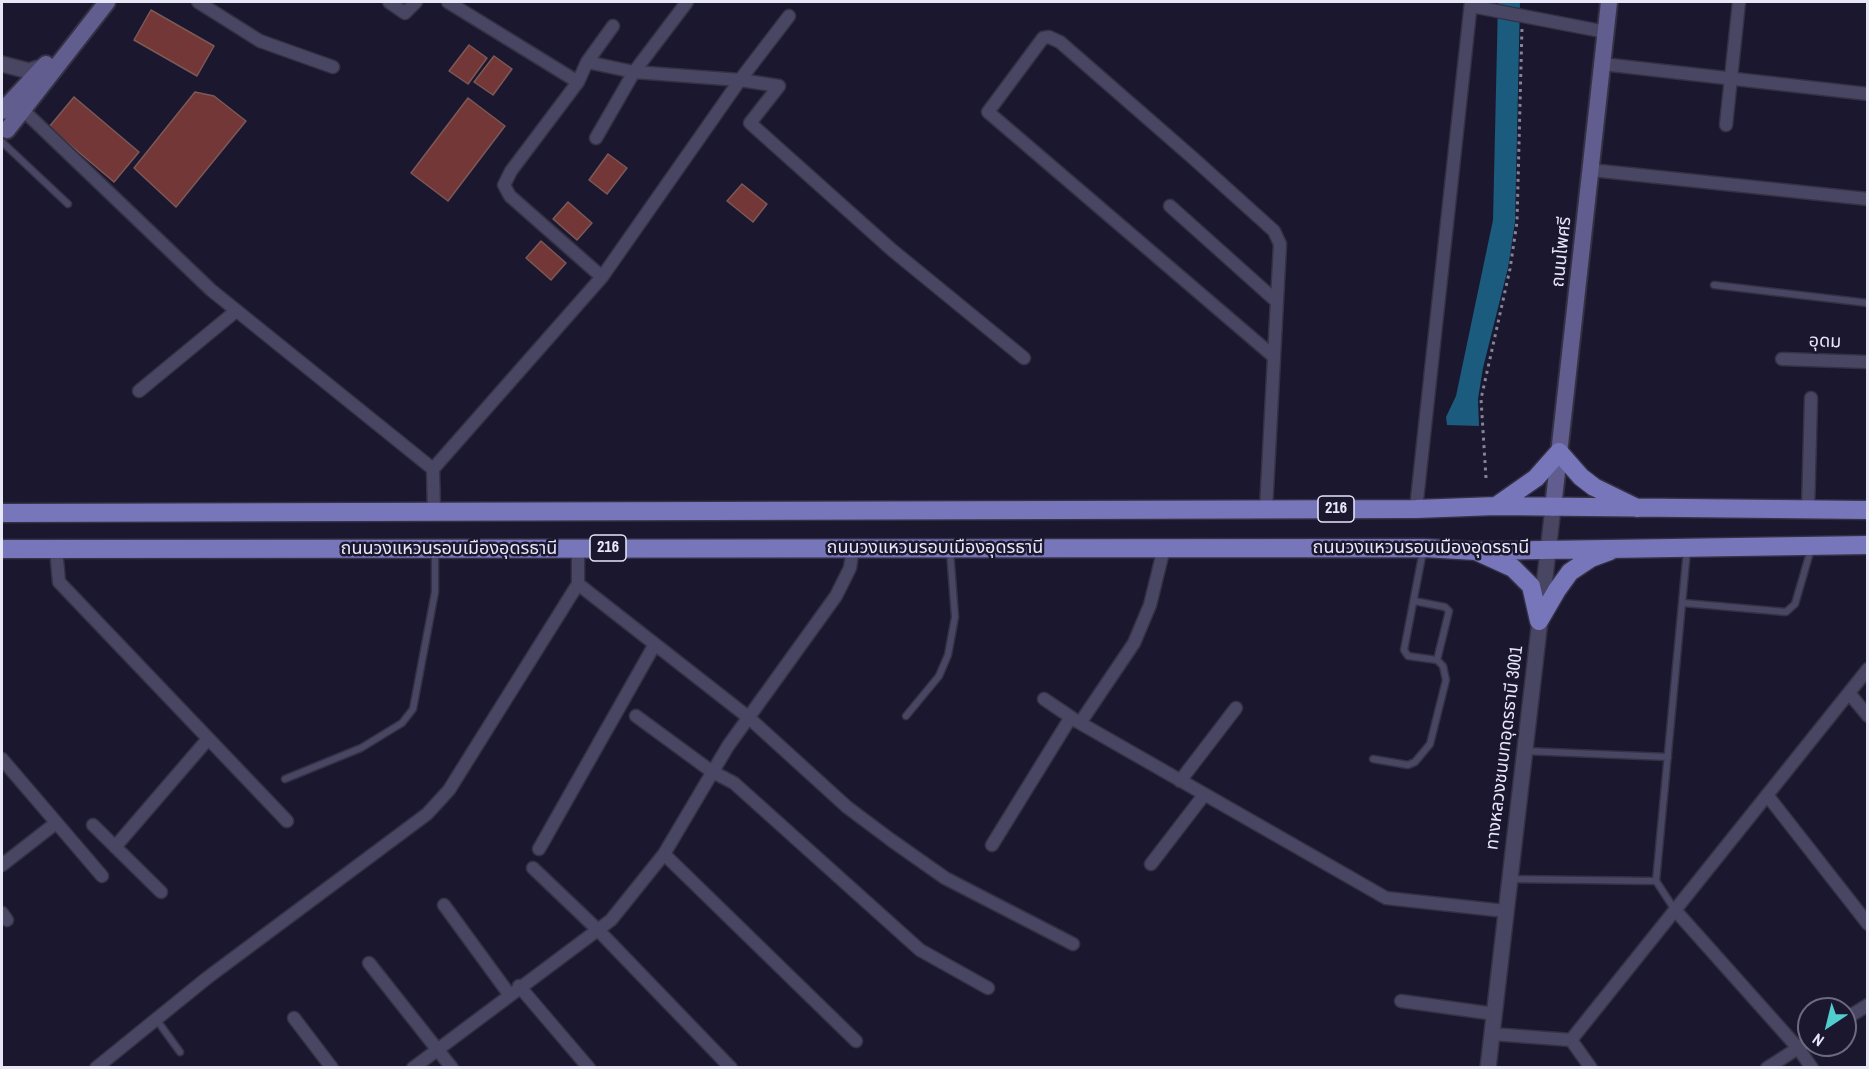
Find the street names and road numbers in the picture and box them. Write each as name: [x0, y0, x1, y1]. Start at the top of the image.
street label: ถนนโพศรี: [1548, 216, 1576, 288]
street label: อุดม: [1808, 331, 1842, 353]
road number: 216: [1318, 496, 1354, 522]
road number: 216: [590, 535, 626, 561]
street label: ถนนวงแหวนรอบเมืองอุดรธานี: [827, 537, 1043, 559]
street label: ถนนวงแหวนรอบเมืองอุดรธานี: [1313, 537, 1529, 559]
street label: ถนนวงแหวนรอบเมืองอุดรธานี: [341, 538, 557, 560]
street label: ทางหลวงชนบทอุดรธานี 3001: [1482, 645, 1528, 851]

